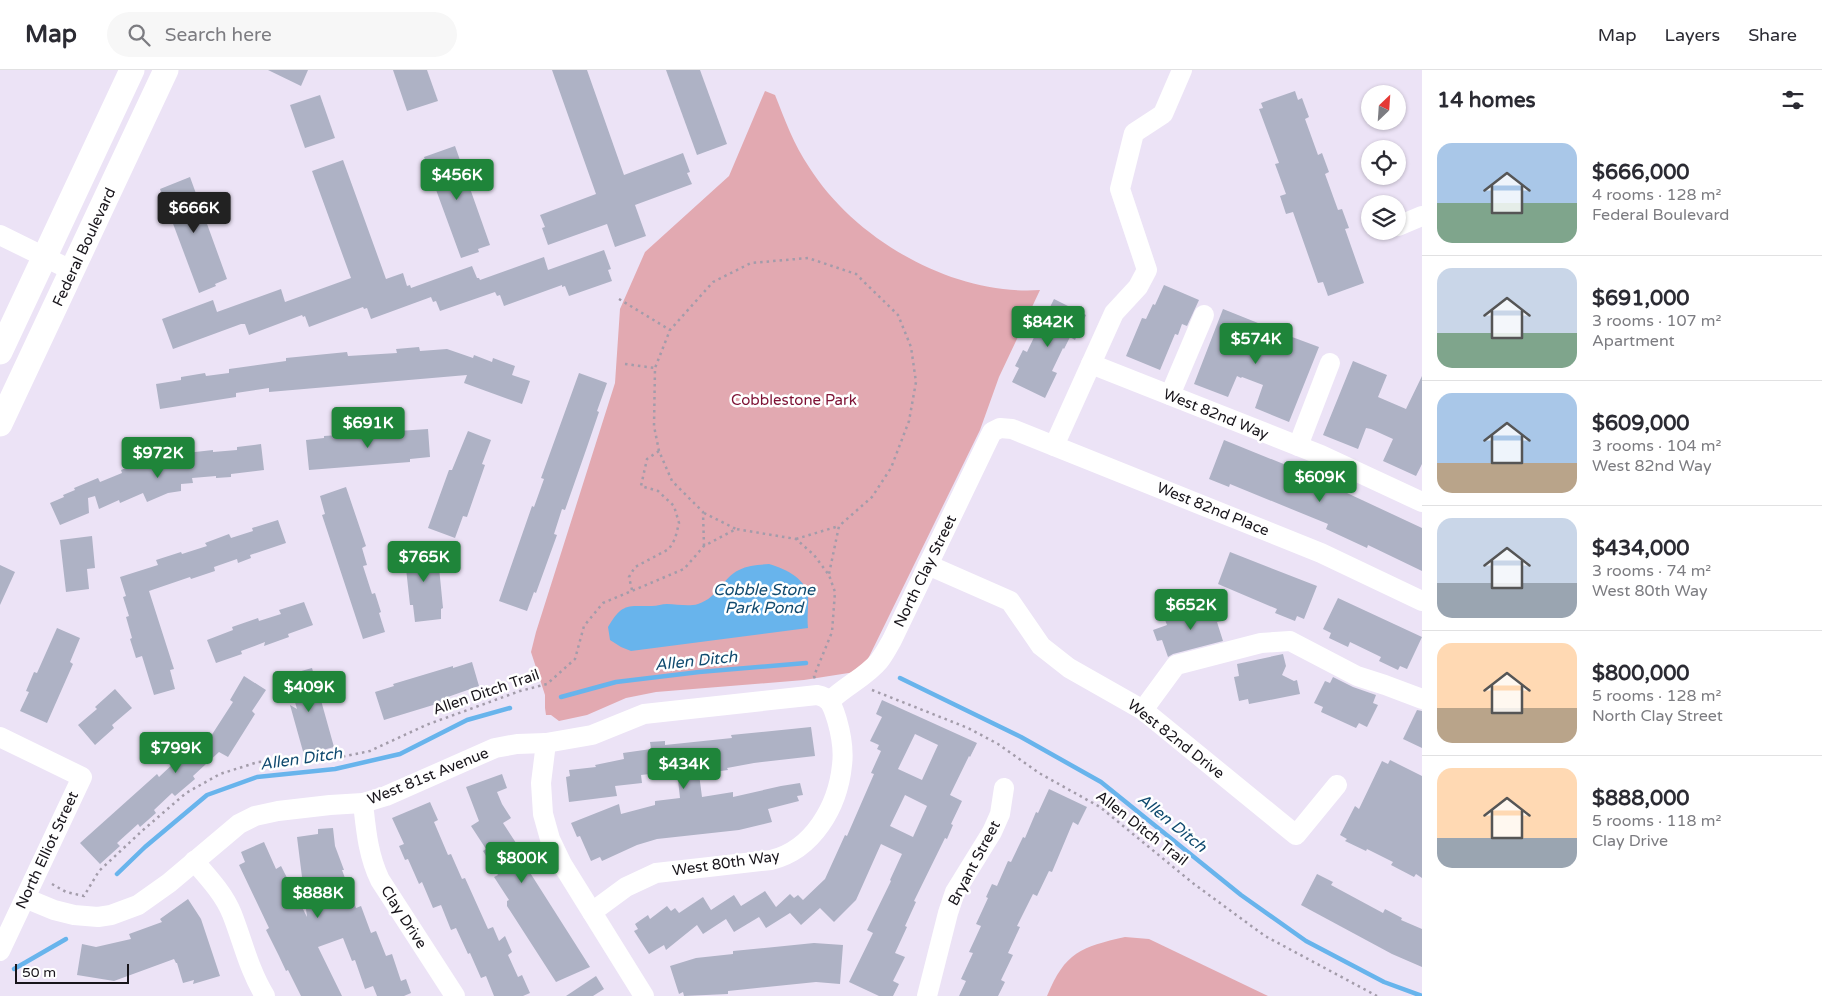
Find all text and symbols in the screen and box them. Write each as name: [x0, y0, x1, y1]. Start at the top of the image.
search box: [107, 12, 457, 57]
text: Map: [25, 20, 77, 49]
icon: search: [125, 21, 153, 49]
text: Search here: [165, 24, 272, 46]
text: Map: [1598, 24, 1637, 46]
text: Layers: [1665, 24, 1720, 46]
text: Share: [1748, 24, 1797, 46]
north arrow: [1361, 85, 1406, 130]
map controls: [1361, 85, 1406, 240]
icon: filters: [1779, 86, 1807, 114]
text: 14 homes: [1437, 88, 1536, 113]
button: locate: [1361, 140, 1406, 185]
pin: $456K: [422, 158, 492, 201]
text: $666,000: [1592, 160, 1690, 185]
icon: home: [1477, 163, 1537, 223]
text: $456K: [432, 165, 482, 185]
street label: Federal Boulevard: [49, 185, 119, 309]
text: 4 rooms · 128 m²: [1592, 185, 1721, 205]
pin: $666K: [159, 191, 229, 234]
button: layers: [1361, 195, 1406, 240]
text: $666K: [169, 198, 219, 218]
text: Federal Boulevard: [1592, 205, 1729, 225]
text: $691,000: [1592, 286, 1690, 311]
icon: home: [1477, 288, 1537, 348]
pin: $842K: [1013, 306, 1083, 348]
text: 3 rooms · 107 m²: [1592, 311, 1721, 331]
text: $842K: [1023, 312, 1073, 332]
pin: $574K: [1221, 322, 1291, 365]
text: $574K: [1231, 329, 1281, 349]
text: Apartment: [1592, 331, 1675, 351]
street label: West 82nd Way: [1161, 385, 1271, 443]
park label: Cobblestone Park: [731, 391, 857, 409]
pin: $691K: [333, 406, 403, 449]
text: $609,000: [1592, 411, 1690, 436]
text: $691K: [343, 413, 393, 433]
icon: home: [1477, 413, 1537, 473]
pin: $972K: [123, 436, 193, 479]
text: 3 rooms · 104 m²: [1592, 436, 1721, 456]
text: $972K: [133, 443, 183, 463]
text: West 82nd Way: [1592, 456, 1711, 476]
pin: $609K: [1285, 460, 1355, 503]
text: $609K: [1295, 467, 1345, 487]
street label: West 82nd Place: [1154, 478, 1272, 540]
street label: North Clay Street: [890, 512, 960, 630]
text: $434,000: [1592, 536, 1690, 561]
icon: home: [1477, 538, 1537, 598]
pin: $765K: [389, 540, 459, 583]
text: $765K: [399, 547, 449, 567]
text: 3 rooms · 74 m²: [1592, 561, 1711, 581]
water label: Cobble Stone Park Pond: [713, 580, 816, 618]
text: West 80th Way: [1592, 581, 1708, 601]
pin: $652K: [1156, 588, 1226, 631]
text: $652K: [1166, 595, 1216, 615]
water label: Allen Ditch: [654, 647, 740, 675]
text: $800,000: [1592, 661, 1690, 686]
icon: home: [1477, 663, 1537, 723]
street label: Allen Ditch Trail: [430, 665, 542, 719]
pin: $409K: [274, 670, 344, 713]
text: $409K: [284, 677, 334, 697]
text: 5 rooms · 128 m²: [1592, 686, 1721, 706]
street label: West 82nd Drive: [1124, 696, 1228, 782]
text: North Clay Street: [1592, 706, 1723, 726]
pin: $799K: [141, 732, 211, 774]
text: $799K: [151, 738, 201, 758]
water label: Allen Ditch: [259, 743, 345, 775]
street label: West 81st Avenue: [365, 743, 491, 809]
pin: $434K: [649, 748, 719, 790]
text: $434K: [659, 754, 709, 774]
text: $888,000: [1592, 786, 1690, 811]
street label: Allen Ditch Trail: [1093, 787, 1191, 869]
street label: North Elliot Street: [12, 788, 82, 912]
icon: home: [1477, 788, 1537, 848]
water label: Allen Ditch: [1133, 789, 1211, 858]
text: 5 rooms · 118 m²: [1592, 811, 1721, 831]
street label: Bryant Street: [944, 817, 1004, 909]
text: Clay Drive: [1592, 831, 1668, 851]
pin: $800K: [487, 842, 557, 884]
street label: West 80th Way: [671, 847, 781, 879]
text: $800K: [497, 848, 547, 868]
pin: $888K: [283, 876, 353, 919]
street label: Clay Drive: [377, 882, 431, 952]
text: $888K: [293, 883, 343, 903]
scale bar: [15, 961, 129, 984]
text: 50 m: [22, 964, 56, 981]

